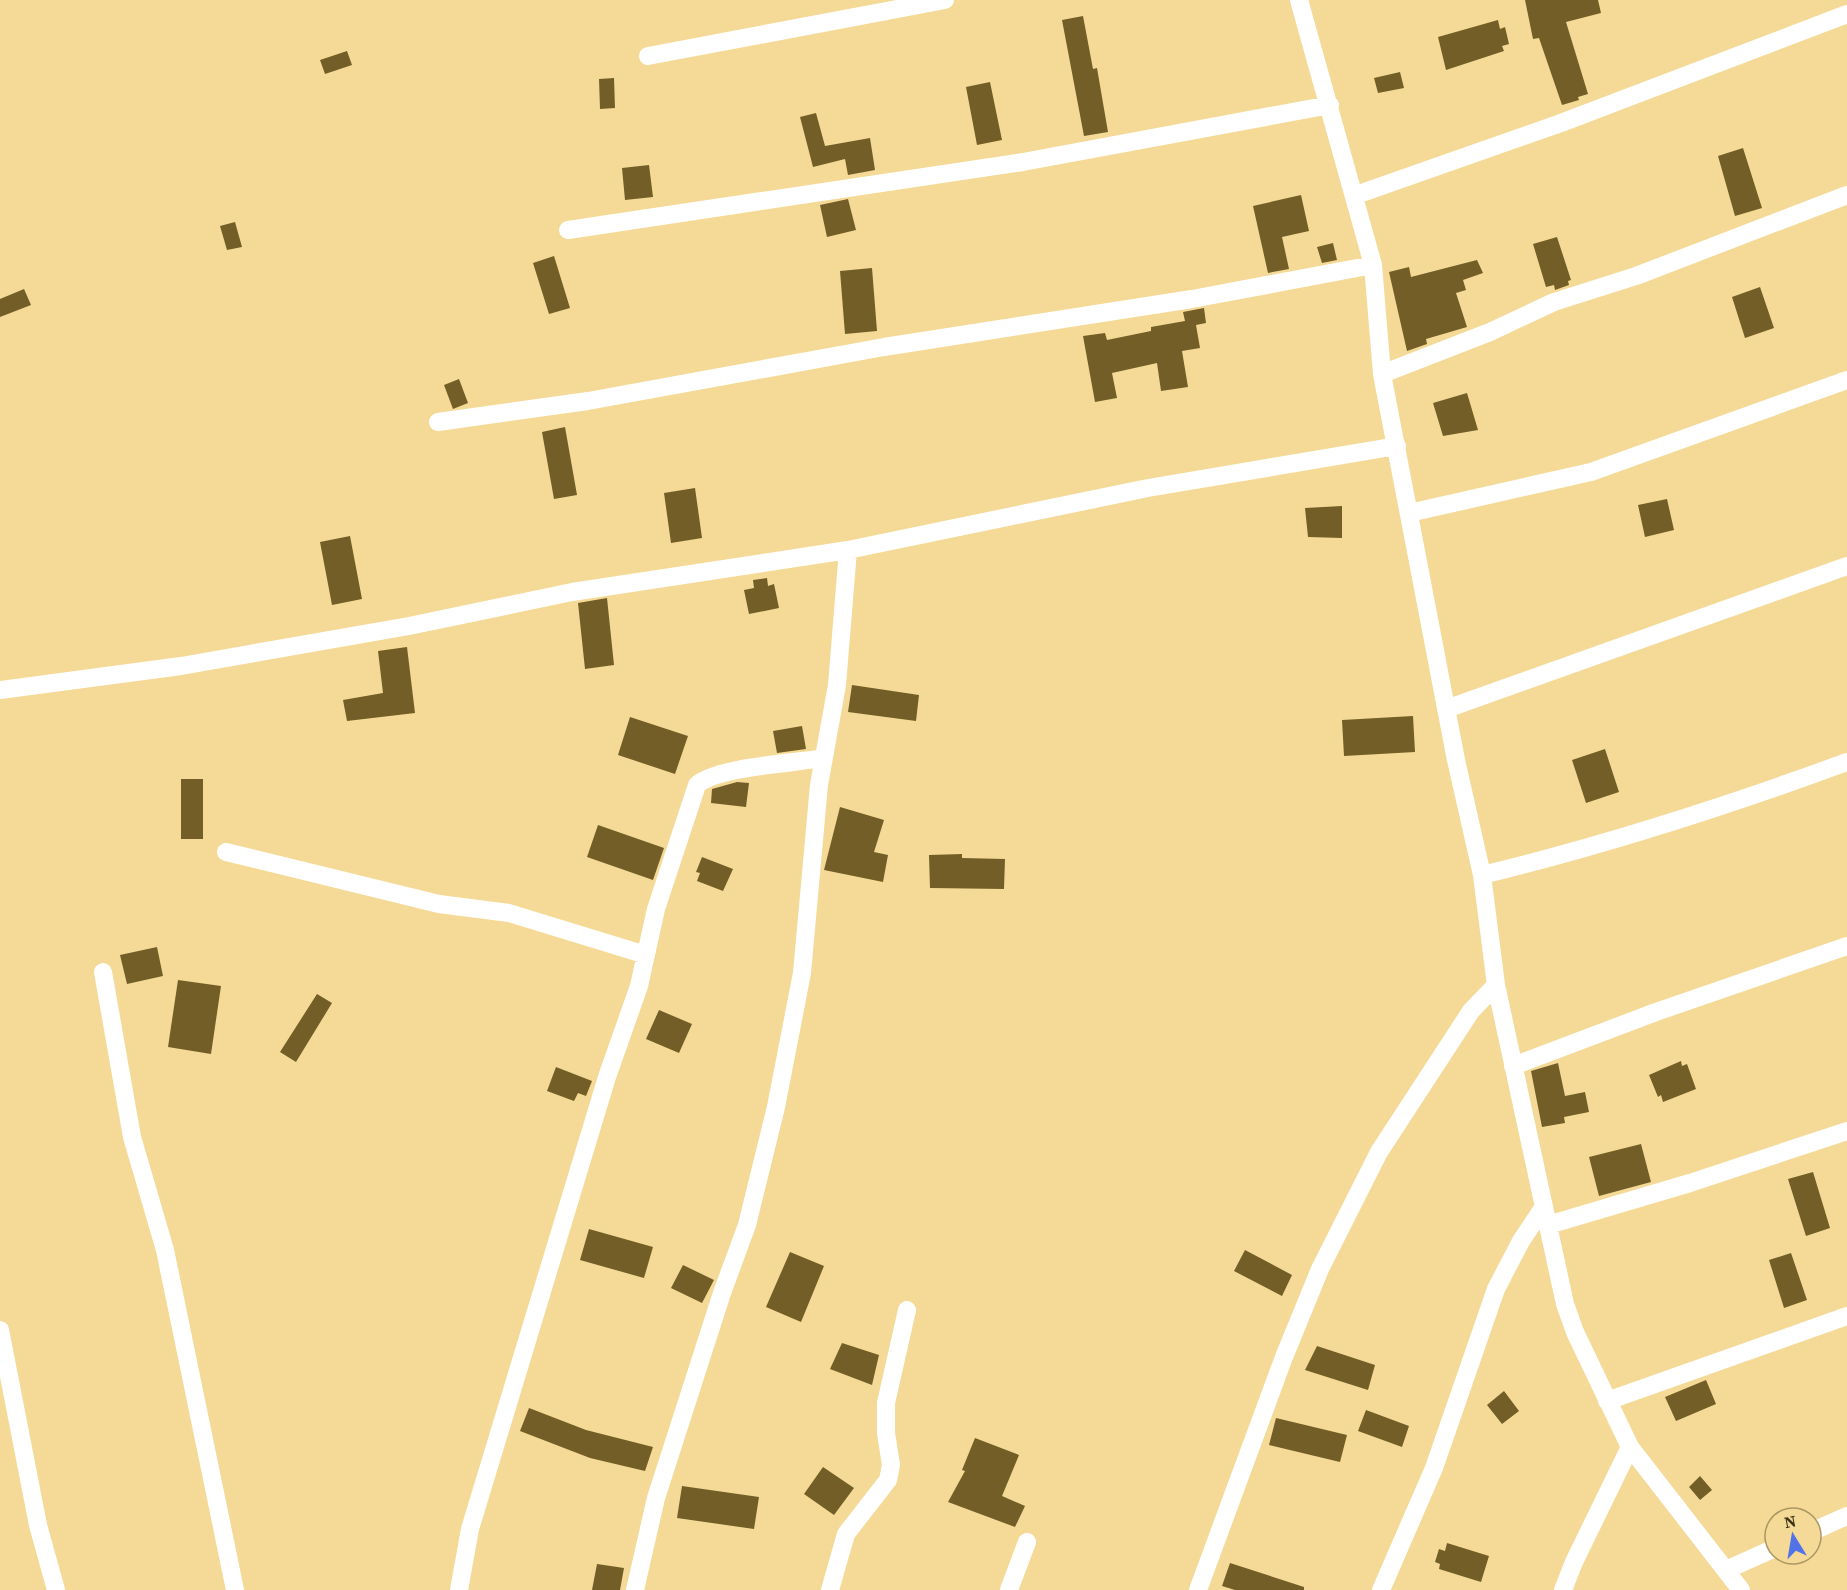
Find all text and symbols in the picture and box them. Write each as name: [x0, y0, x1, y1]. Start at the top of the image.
north arrow: [1763, 1506, 1823, 1566]
text: N: [1782, 1509, 1798, 1533]

